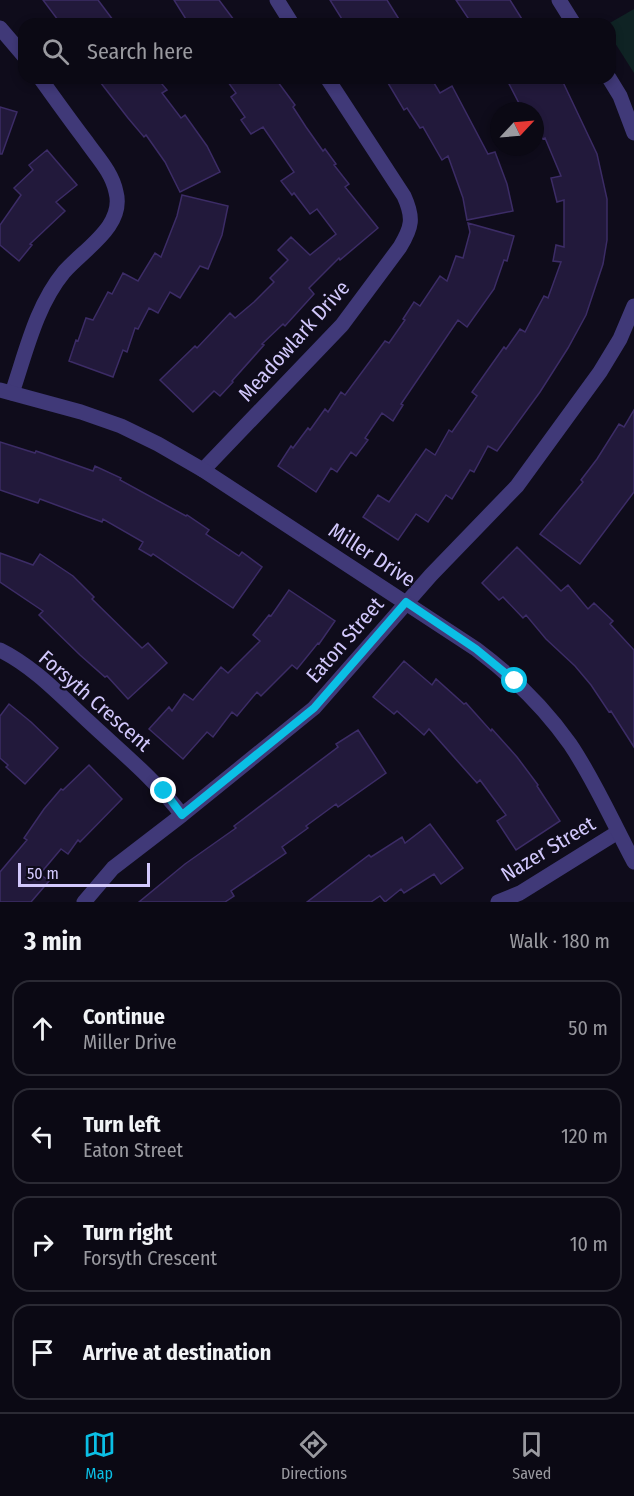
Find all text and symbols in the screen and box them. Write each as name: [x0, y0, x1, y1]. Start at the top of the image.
search box: [18, 18, 616, 84]
icon: search: [39, 35, 72, 68]
text: Search here: [87, 38, 193, 65]
north arrow: [490, 102, 544, 156]
street label: Meadowlark Drive: [233, 275, 355, 407]
street label: Miller Drive: [324, 517, 420, 593]
street label: Eaton Street: [301, 592, 389, 688]
street label: Forsyth Crescent: [33, 645, 157, 757]
route start: [501, 667, 527, 693]
route end: [150, 777, 176, 803]
street label: Nazer Street: [496, 811, 600, 887]
scale bar: [18, 860, 150, 888]
text: 50 m: [27, 864, 59, 883]
text: 3 min: [24, 926, 82, 957]
text: Walk · 180 m: [509, 929, 610, 953]
text: Continue: [83, 1003, 165, 1030]
icon: ahead: [26, 1012, 59, 1045]
text: 50 m: [568, 1016, 608, 1040]
text: Miller Drive: [83, 1030, 177, 1054]
text: Turn left: [83, 1111, 161, 1138]
icon: left: [26, 1120, 59, 1153]
text: 120 m: [561, 1124, 608, 1148]
text: Eaton Street: [83, 1138, 183, 1162]
text: Turn right: [83, 1219, 172, 1246]
icon: right: [26, 1228, 59, 1261]
text: 10 m: [570, 1232, 608, 1256]
text: Forsyth Crescent: [83, 1246, 217, 1270]
icon: arrive: [26, 1336, 59, 1369]
text: Arrive at destination: [83, 1339, 271, 1366]
tab: Map: [83, 1428, 116, 1483]
tab: Directions: [281, 1428, 347, 1483]
tab: Saved: [512, 1428, 551, 1483]

